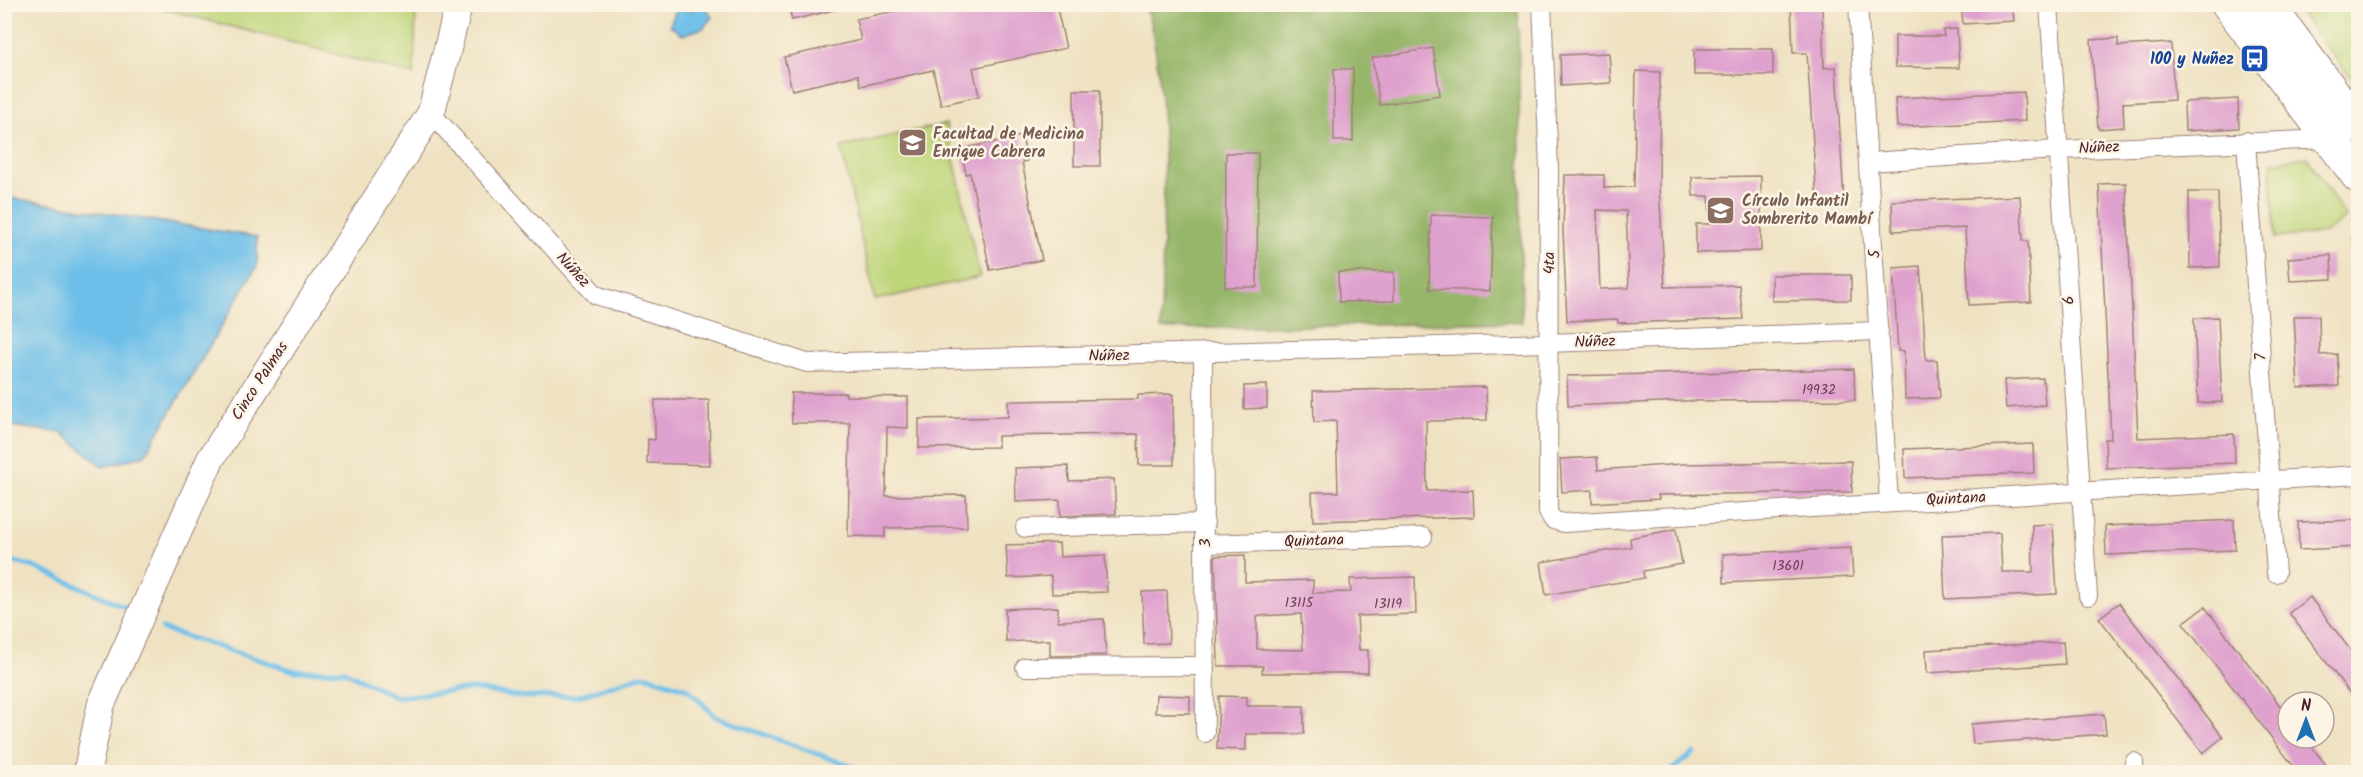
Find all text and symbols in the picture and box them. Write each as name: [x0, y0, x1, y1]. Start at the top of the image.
bus stop icon: 100 y Nuñez: [2239, 43, 2271, 75]
place label: 100 y Nuñez: [2150, 47, 2234, 72]
place label: Facultad de Medicina Enrique Cabrera: [933, 122, 1084, 165]
school or university icon: Facultad de Medicina Enrique Cabrera: [896, 127, 928, 159]
street label: Núñez: [2078, 134, 2120, 162]
place label: Círculo Infantil Sombrerito Mambí: [1742, 189, 1874, 232]
school or university icon: Círculo Infantil Sombrerito Mambí: [1705, 194, 1737, 226]
street label: Núñez: [550, 246, 596, 294]
street label: 5: [1862, 248, 1888, 259]
street label: 4ta: [1537, 252, 1562, 274]
street label: 6: [2056, 295, 2082, 305]
street label: Núñez: [1574, 329, 1616, 355]
street label: Cinco Palmas: [225, 336, 295, 425]
street label: Núñez: [1088, 343, 1130, 369]
street label: 7: [2248, 352, 2274, 362]
house number: 19932: [1802, 379, 1836, 401]
street label: Quintana: [1925, 485, 1987, 513]
street label: Quintana: [1284, 527, 1344, 555]
street label: 3: [1193, 538, 1218, 548]
house number: 13601: [1772, 555, 1804, 577]
house number: 13115: [1285, 592, 1315, 614]
house number: 13119: [1374, 593, 1402, 615]
north arrow: [2276, 690, 2336, 750]
text: N: [2301, 694, 2311, 719]

